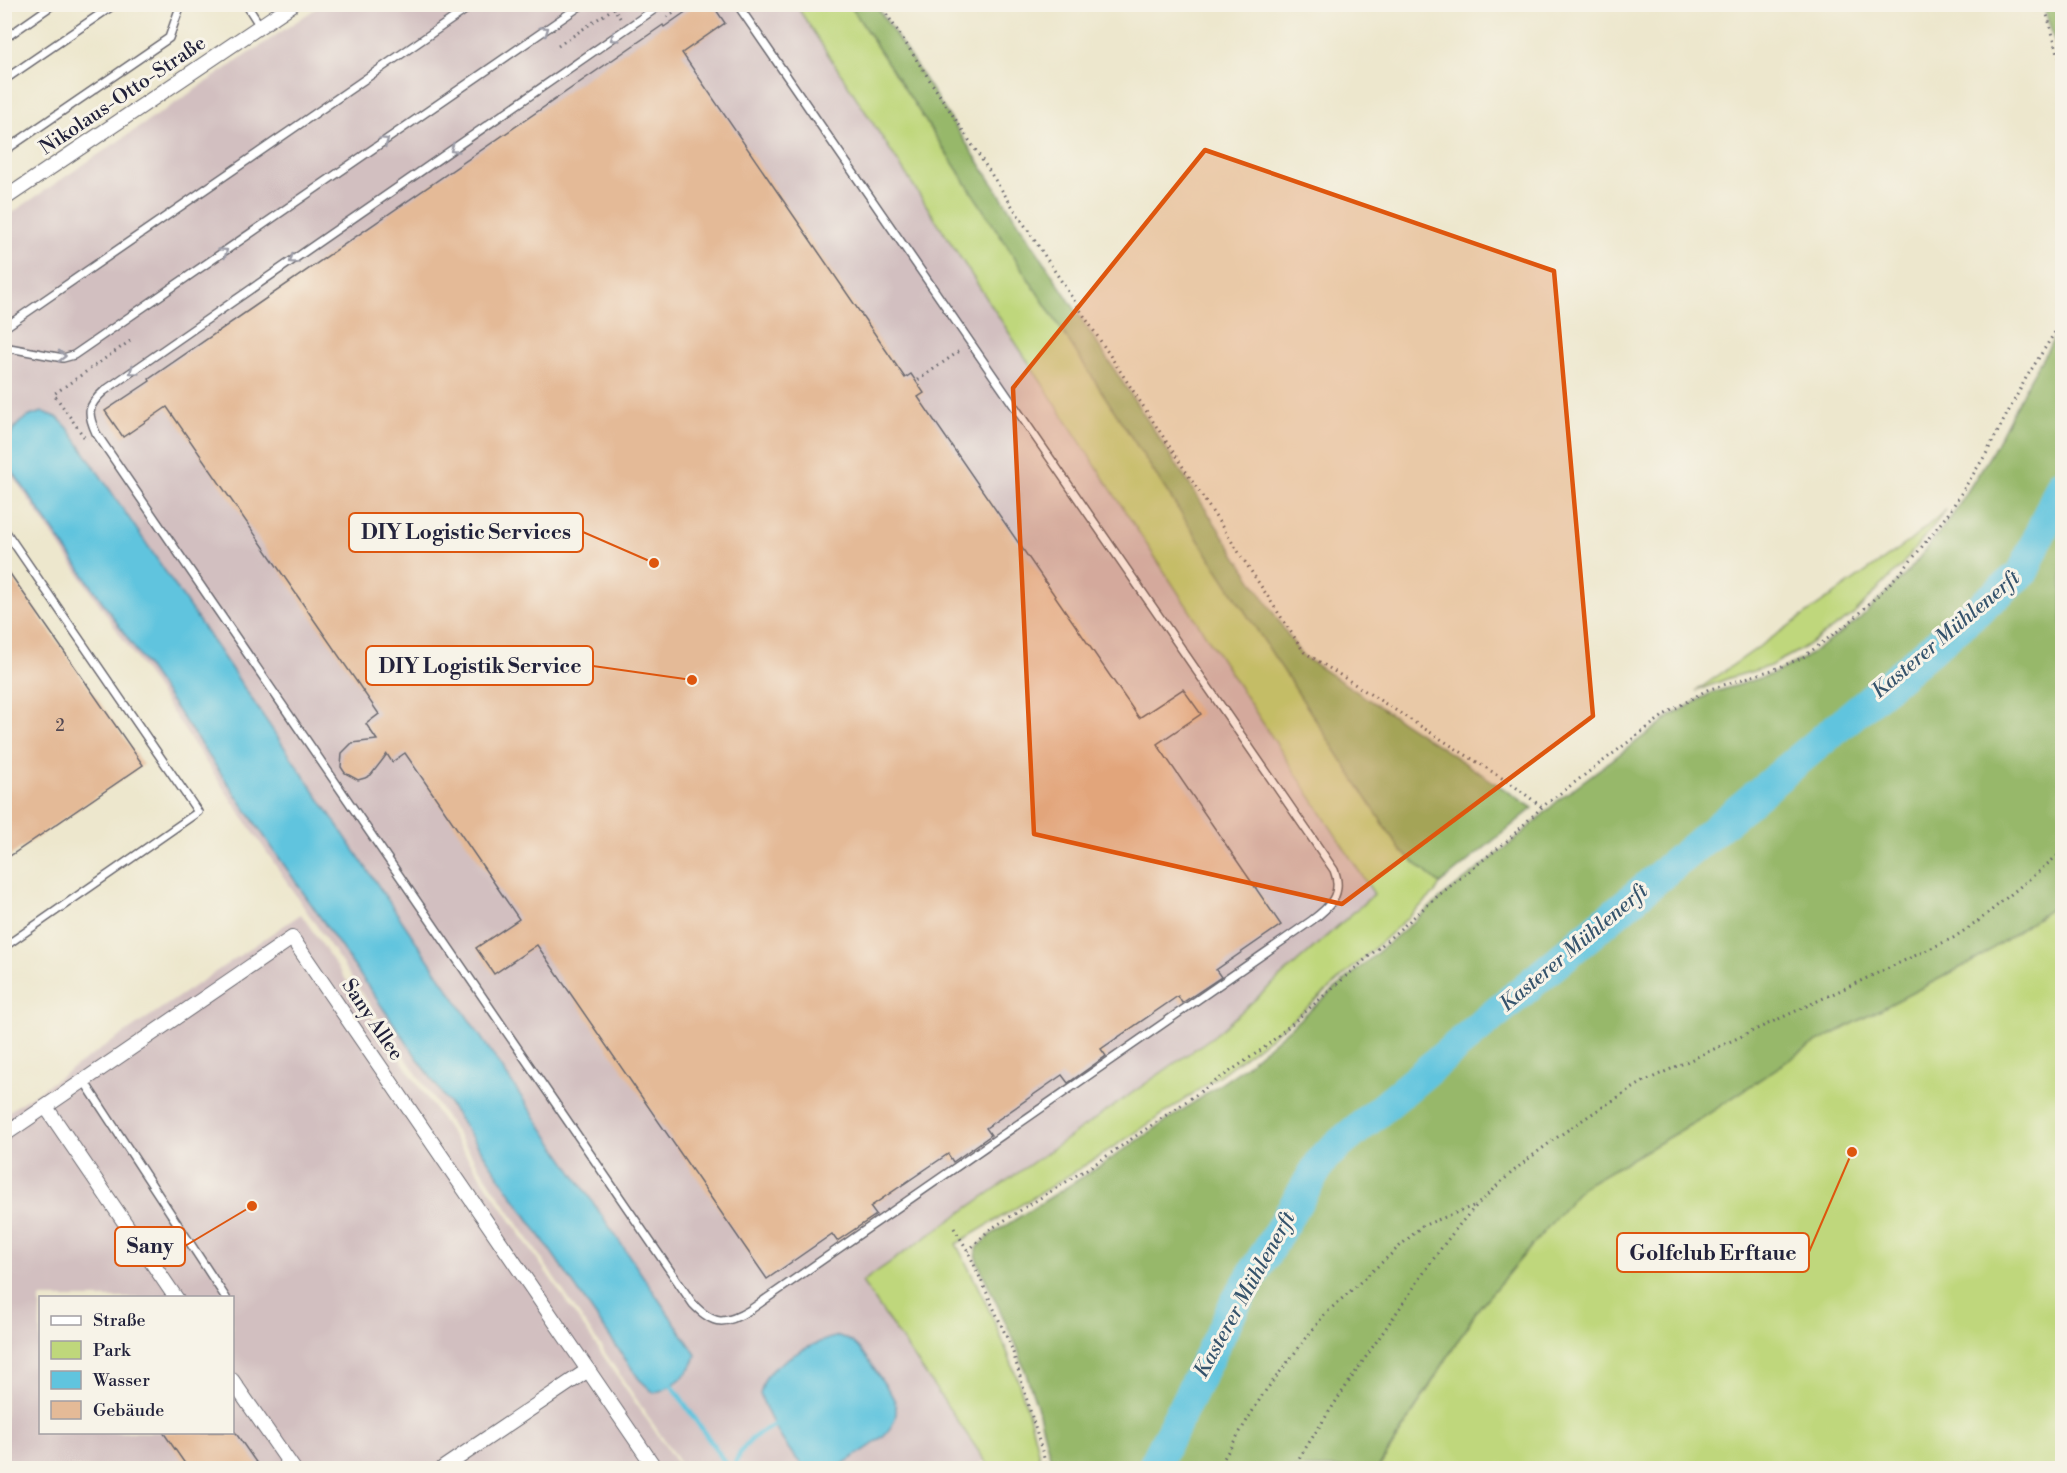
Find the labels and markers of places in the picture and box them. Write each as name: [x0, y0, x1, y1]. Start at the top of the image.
callout: DIY Logistic Services: [349, 513, 583, 552]
callout: DIY Logistik Service: [366, 646, 593, 685]
callout: Sany: [115, 1227, 185, 1266]
callout: Golfclub Erftaue: [1617, 1233, 1809, 1272]

